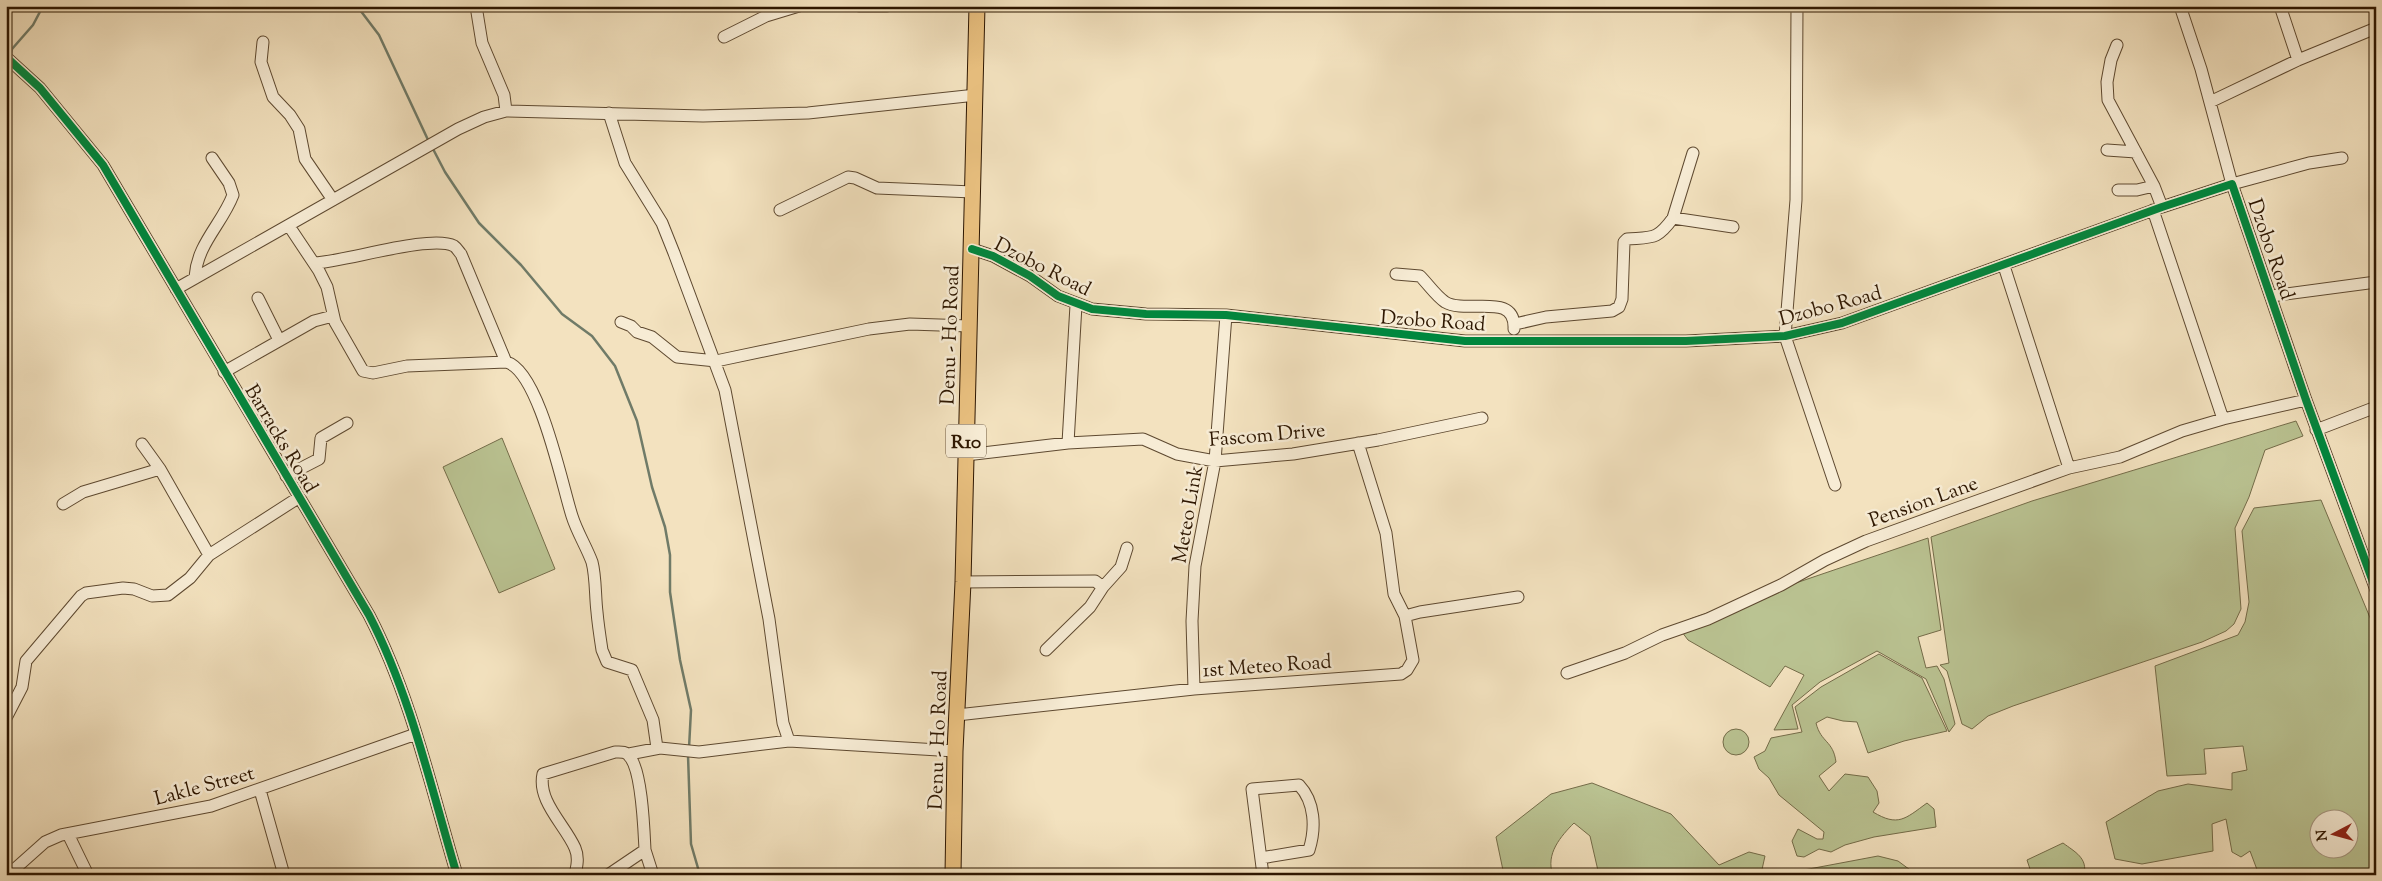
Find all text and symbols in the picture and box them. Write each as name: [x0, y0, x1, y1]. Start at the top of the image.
street label: Dzobo Road: [2239, 195, 2300, 304]
street label: Dzobo Road: [988, 231, 1095, 305]
street label: Denu - Ho Road: [935, 265, 968, 405]
street label: Dzobo Road: [1776, 280, 1885, 335]
street label: Dzobo Road: [1379, 304, 1486, 341]
street label: Barracks Road: [236, 379, 324, 499]
street label: Fascom Drive: [1208, 417, 1327, 456]
road number: R10: [946, 424, 986, 458]
street label: Meteo Link: [1167, 463, 1212, 566]
street label: Pension Lane: [1865, 470, 1982, 537]
street label: 1st Meteo Road: [1202, 649, 1333, 686]
street label: Denu - Ho Road: [923, 670, 956, 810]
street label: Lakle Street: [151, 760, 258, 815]
north arrow: [2310, 808, 2360, 858]
text: N: [2313, 829, 2334, 842]

